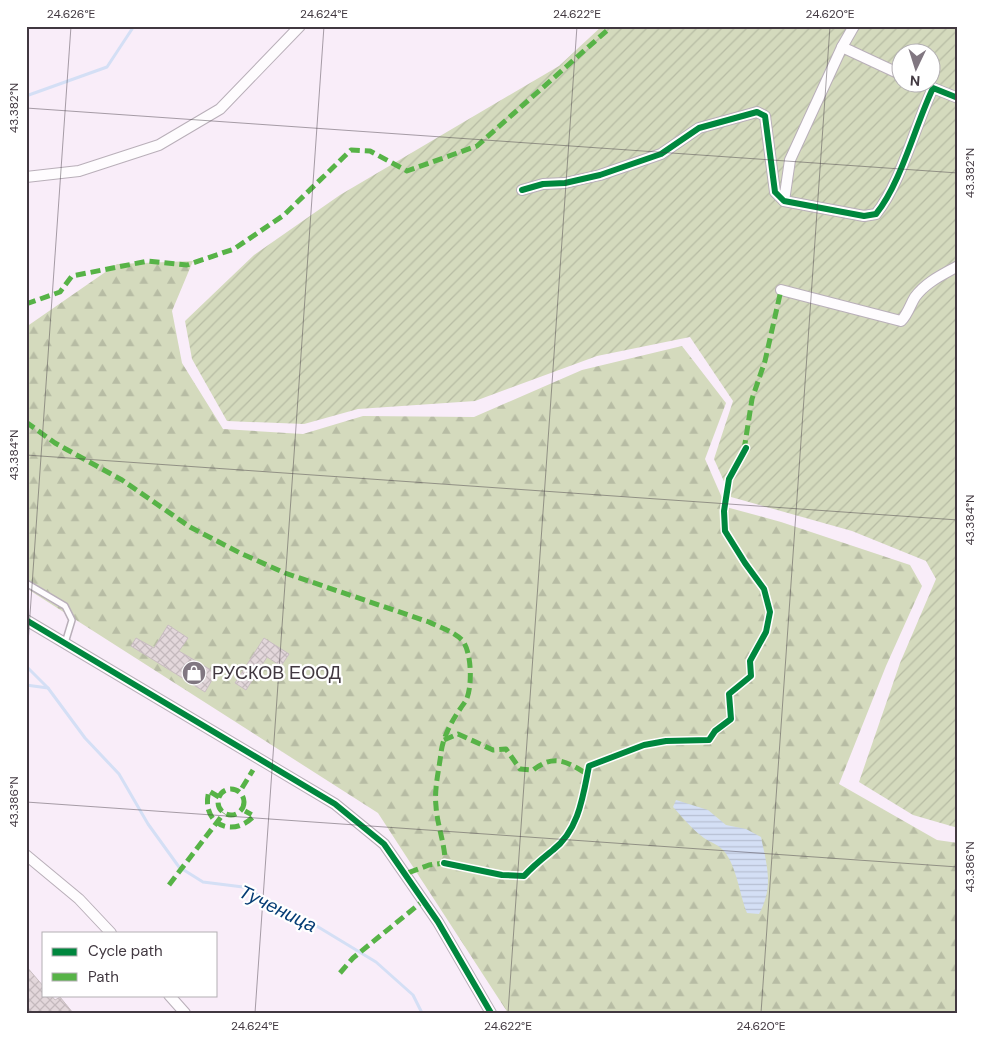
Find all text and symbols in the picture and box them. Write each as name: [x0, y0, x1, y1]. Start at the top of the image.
text: 24.626°E: [47, 6, 96, 22]
text: 24.624°E: [300, 6, 348, 22]
text: 24.622°E: [553, 6, 601, 22]
text: 24.620°E: [805, 6, 855, 22]
north arrow: [892, 42, 942, 92]
text: N: [909, 72, 921, 90]
text: 43.382°N: [6, 83, 22, 133]
text: 43.382°N: [962, 148, 978, 198]
text: 43.384°N: [6, 430, 22, 480]
text: 43.384°N: [962, 495, 978, 545]
shop icon: РУСКОВ ЕООД: [181, 660, 207, 686]
place label: РУСКОВ ЕООД: [212, 661, 341, 685]
text: 43.386°N: [6, 776, 22, 828]
text: 43.386°N: [962, 841, 978, 893]
water label: Тученица: [235, 879, 321, 938]
legend: [42, 932, 218, 996]
text: Cycle path: [88, 941, 163, 961]
text: Path: [88, 967, 119, 987]
text: 24.624°E: [231, 1018, 279, 1034]
text: 24.622°E: [484, 1018, 532, 1034]
text: 24.620°E: [736, 1018, 786, 1034]

